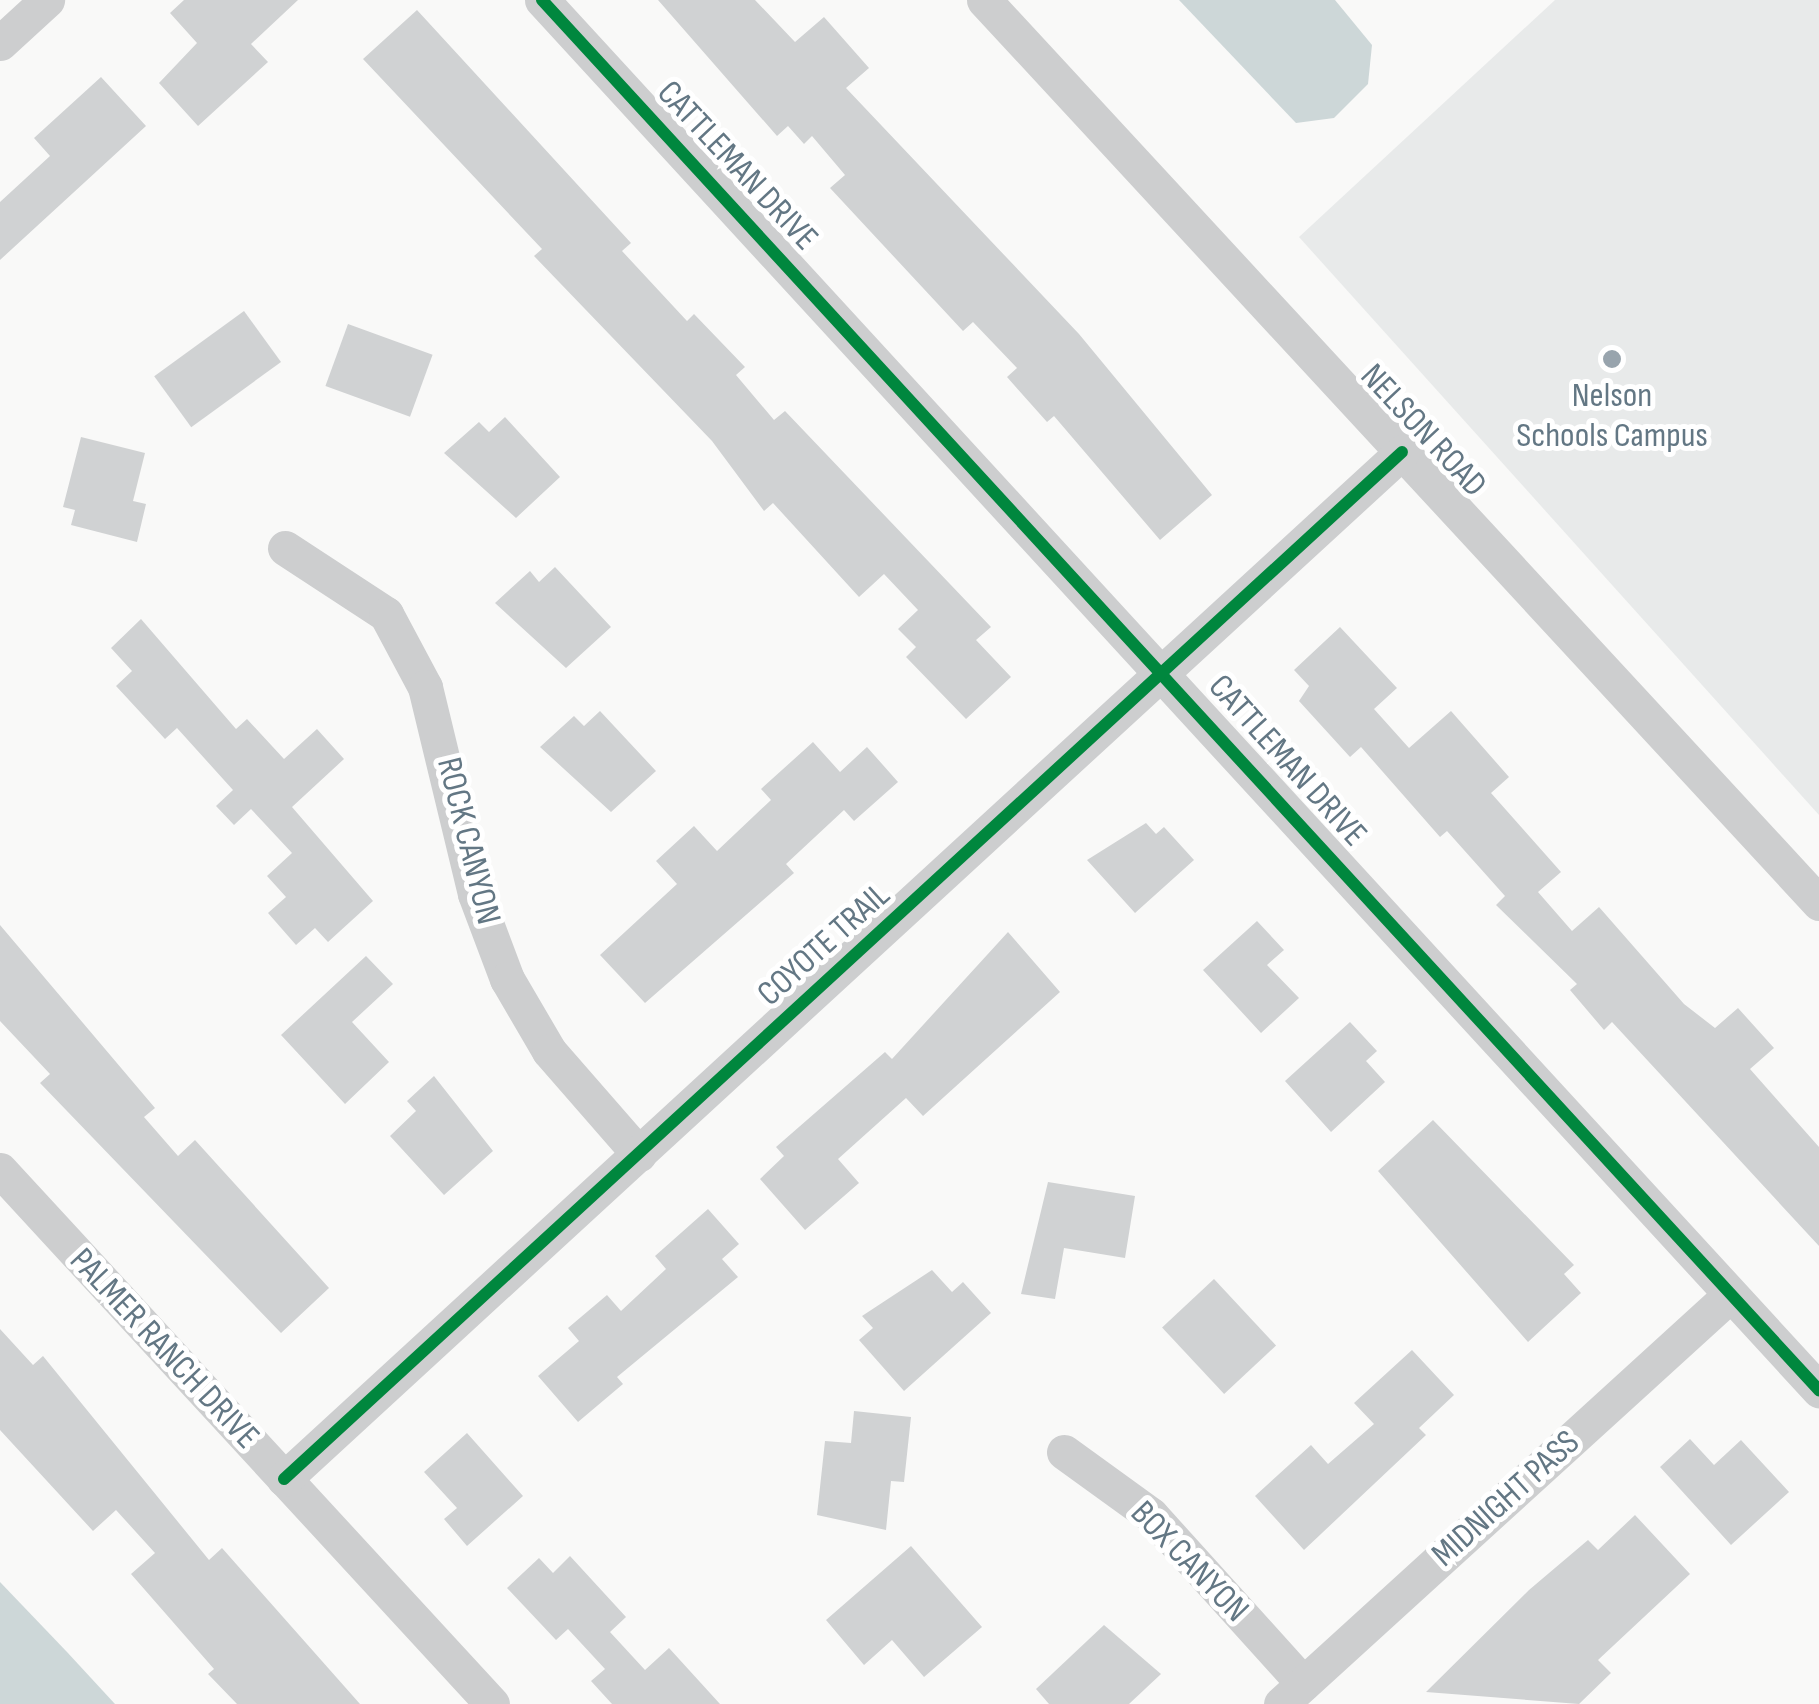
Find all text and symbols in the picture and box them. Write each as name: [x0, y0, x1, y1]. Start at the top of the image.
street label: CATTLEMAN DRIVE: [648, 73, 826, 259]
marker: Nelson Schools Campus: [1601, 348, 1623, 370]
street label: NELSON ROAD: [1351, 356, 1495, 506]
place label: Nelson Schools Campus: [1516, 375, 1708, 457]
street label: CATTLEMAN DRIVE: [1199, 667, 1375, 855]
street label: ROCK CANYON: [427, 753, 509, 929]
street label: COYOTE TRAIL: [749, 875, 899, 1015]
street label: PALMER RANCH DRIVE: [60, 1240, 268, 1458]
street label: MIDNIGHT PASS: [1424, 1422, 1588, 1576]
street label: BOX CANYON: [1121, 1493, 1257, 1631]

